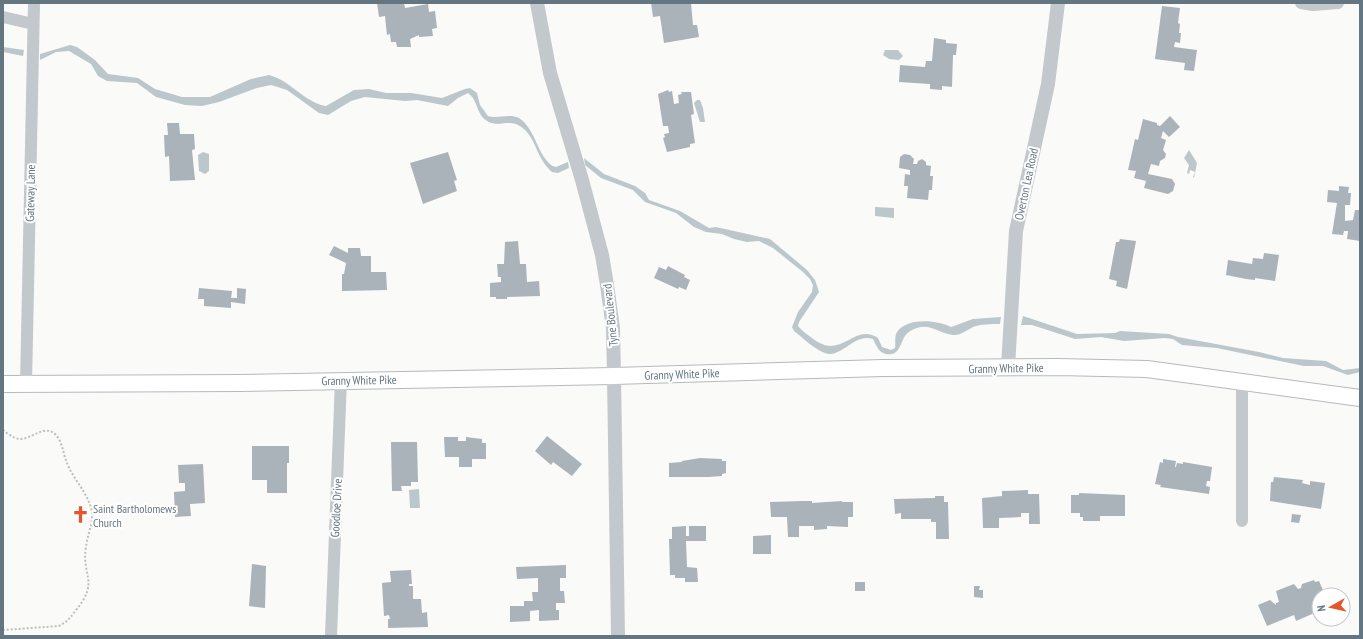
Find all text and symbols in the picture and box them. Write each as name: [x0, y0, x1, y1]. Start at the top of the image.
street label: Overton Lea Road: [1011, 147, 1041, 221]
street label: Gateway Lane: [22, 164, 38, 222]
street label: Tyne Boulevard: [599, 283, 621, 347]
street label: Granny White Pike: [968, 360, 1044, 376]
street label: Granny White Pike: [644, 365, 720, 383]
street label: Granny White Pike: [321, 372, 397, 388]
street label: Goodloe Drive: [327, 478, 345, 538]
place label: Saint Bartholomews Church: [93, 501, 176, 530]
church icon: Saint Bartholomews Church: [70, 505, 90, 525]
north arrow: [1311, 587, 1351, 627]
text: N: [1314, 604, 1328, 612]

